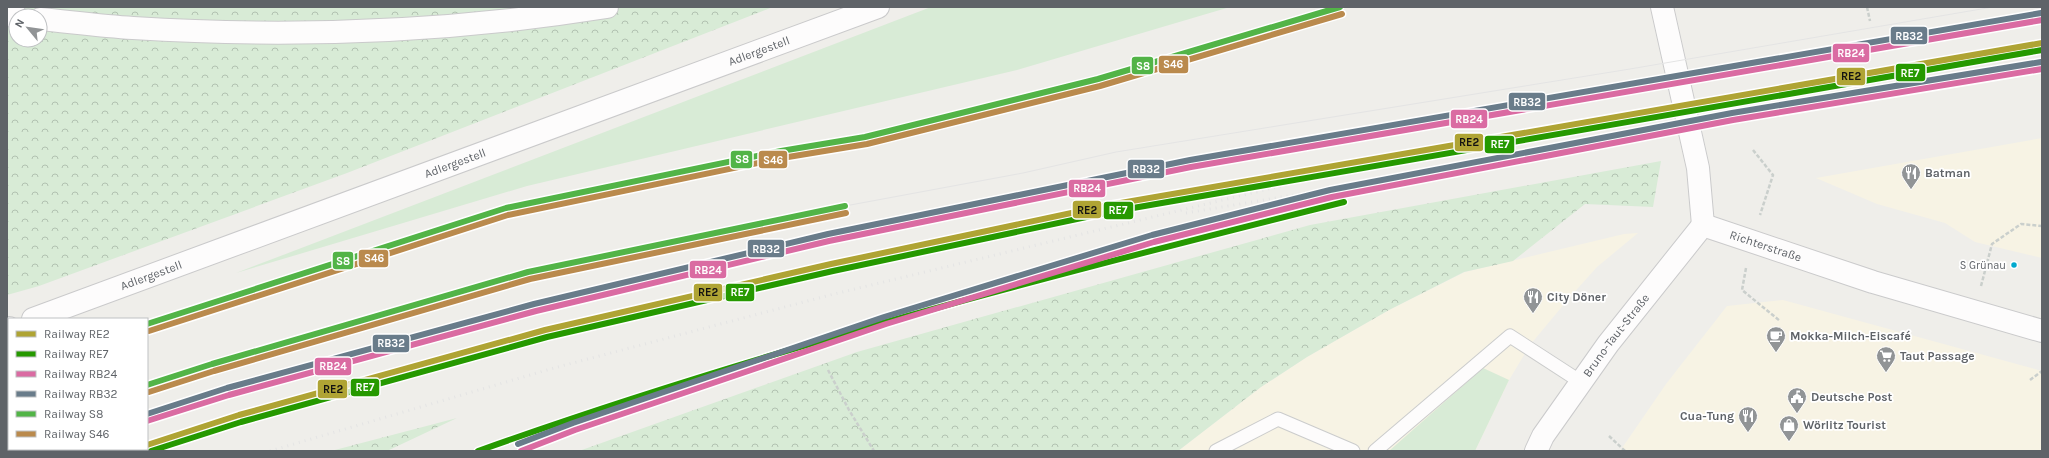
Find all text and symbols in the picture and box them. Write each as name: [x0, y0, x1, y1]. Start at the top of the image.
north arrow: [8, 8, 48, 48]
text: N: [12, 17, 27, 30]
line badge: RB32: [1890, 26, 1928, 45]
text: RB32: [1895, 30, 1923, 43]
street label: Adlergestell: [726, 33, 792, 69]
line badge: RB24: [1832, 43, 1870, 63]
text: RB24: [1837, 47, 1865, 60]
line badge: S46: [1158, 55, 1189, 74]
line badge: S8: [1131, 56, 1154, 75]
text: S46: [1163, 58, 1183, 71]
text: S8: [1136, 60, 1150, 73]
line badge: RE7: [1895, 63, 1926, 82]
line badge: RE2: [1836, 67, 1866, 86]
text: RE7: [1900, 67, 1920, 80]
text: RE2: [1841, 70, 1861, 83]
line badge: RB32: [1508, 92, 1546, 111]
text: RB32: [1513, 96, 1541, 109]
line badge: RB24: [1450, 109, 1488, 129]
text: RB24: [1455, 113, 1483, 126]
line badge: RE2: [1454, 133, 1484, 152]
line badge: RE7: [1484, 135, 1515, 154]
text: RE2: [1459, 136, 1479, 149]
text: RE7: [1490, 138, 1510, 151]
street label: Adlergestell: [422, 145, 488, 181]
line badge: S8: [730, 150, 753, 169]
line badge: S46: [758, 150, 788, 169]
text: S8: [735, 153, 749, 166]
text: S46: [763, 154, 783, 167]
line badge: RB32: [1127, 159, 1165, 179]
restaurant icon: Batman: [1900, 162, 1922, 190]
text: RB32: [1132, 163, 1160, 176]
place label: Batman: [1925, 166, 1970, 180]
line badge: RB24: [1068, 179, 1106, 198]
text: RB24: [1073, 182, 1101, 195]
line badge: RE2: [1072, 200, 1102, 219]
line badge: RE7: [1103, 201, 1134, 220]
text: RE2: [1077, 204, 1097, 217]
text: RE7: [1108, 204, 1128, 217]
street label: Richterstraße: [1728, 227, 1803, 264]
line badge: RB32: [747, 239, 785, 258]
text: RB32: [752, 243, 780, 256]
line badge: S46: [358, 249, 389, 268]
line badge: S8: [332, 251, 354, 270]
text: S46: [364, 252, 384, 265]
text: S8: [336, 255, 350, 268]
street label: Adlergestell: [119, 258, 184, 293]
place label: S Grünau: [1960, 259, 2006, 272]
line badge: RB24: [689, 260, 727, 279]
marker: S Grünau: [2009, 260, 2019, 270]
text: RB24: [694, 264, 722, 277]
line badge: RE2: [693, 283, 723, 302]
line badge: RE7: [725, 283, 755, 302]
text: RE2: [698, 286, 718, 299]
text: RE7: [730, 286, 750, 299]
restaurant icon: City Döner: [1522, 286, 1544, 314]
place label: City Döner: [1547, 290, 1606, 304]
street label: Bruno-Taut-Straße: [1580, 291, 1652, 380]
legend: [8, 318, 148, 450]
cafe icon: Mokka-Milch-Eiscafé: [1765, 325, 1787, 353]
text: Railway RE2: [44, 327, 110, 341]
place label: Mokka-Milch-Eiscafé: [1790, 329, 1911, 343]
line badge: RB32: [372, 334, 410, 353]
text: RB32: [377, 337, 405, 350]
supermarket icon: Taut Passage: [1875, 345, 1897, 373]
text: Railway RE7: [44, 347, 109, 361]
place label: Taut Passage: [1900, 349, 1975, 363]
line badge: RB24: [314, 357, 352, 376]
text: RB24: [319, 360, 347, 373]
text: Railway RB24: [44, 367, 117, 381]
line badge: RE7: [350, 378, 380, 397]
line badge: RE2: [317, 379, 348, 399]
text: RE7: [355, 381, 375, 394]
text: RE2: [323, 383, 343, 396]
public building icon: Deutsche Post: [1786, 386, 1808, 414]
text: Railway RB32: [44, 387, 118, 401]
place label: Deutsche Post: [1811, 390, 1893, 404]
restaurant icon: Cua-Tung: [1737, 405, 1759, 433]
text: Railway S8: [44, 407, 103, 421]
place label: Cua-Tung: [1680, 409, 1734, 423]
shop icon: Wörlitz Tourist: [1778, 414, 1800, 442]
place label: Wörlitz Tourist: [1803, 418, 1886, 432]
text: Railway S46: [44, 427, 110, 441]

